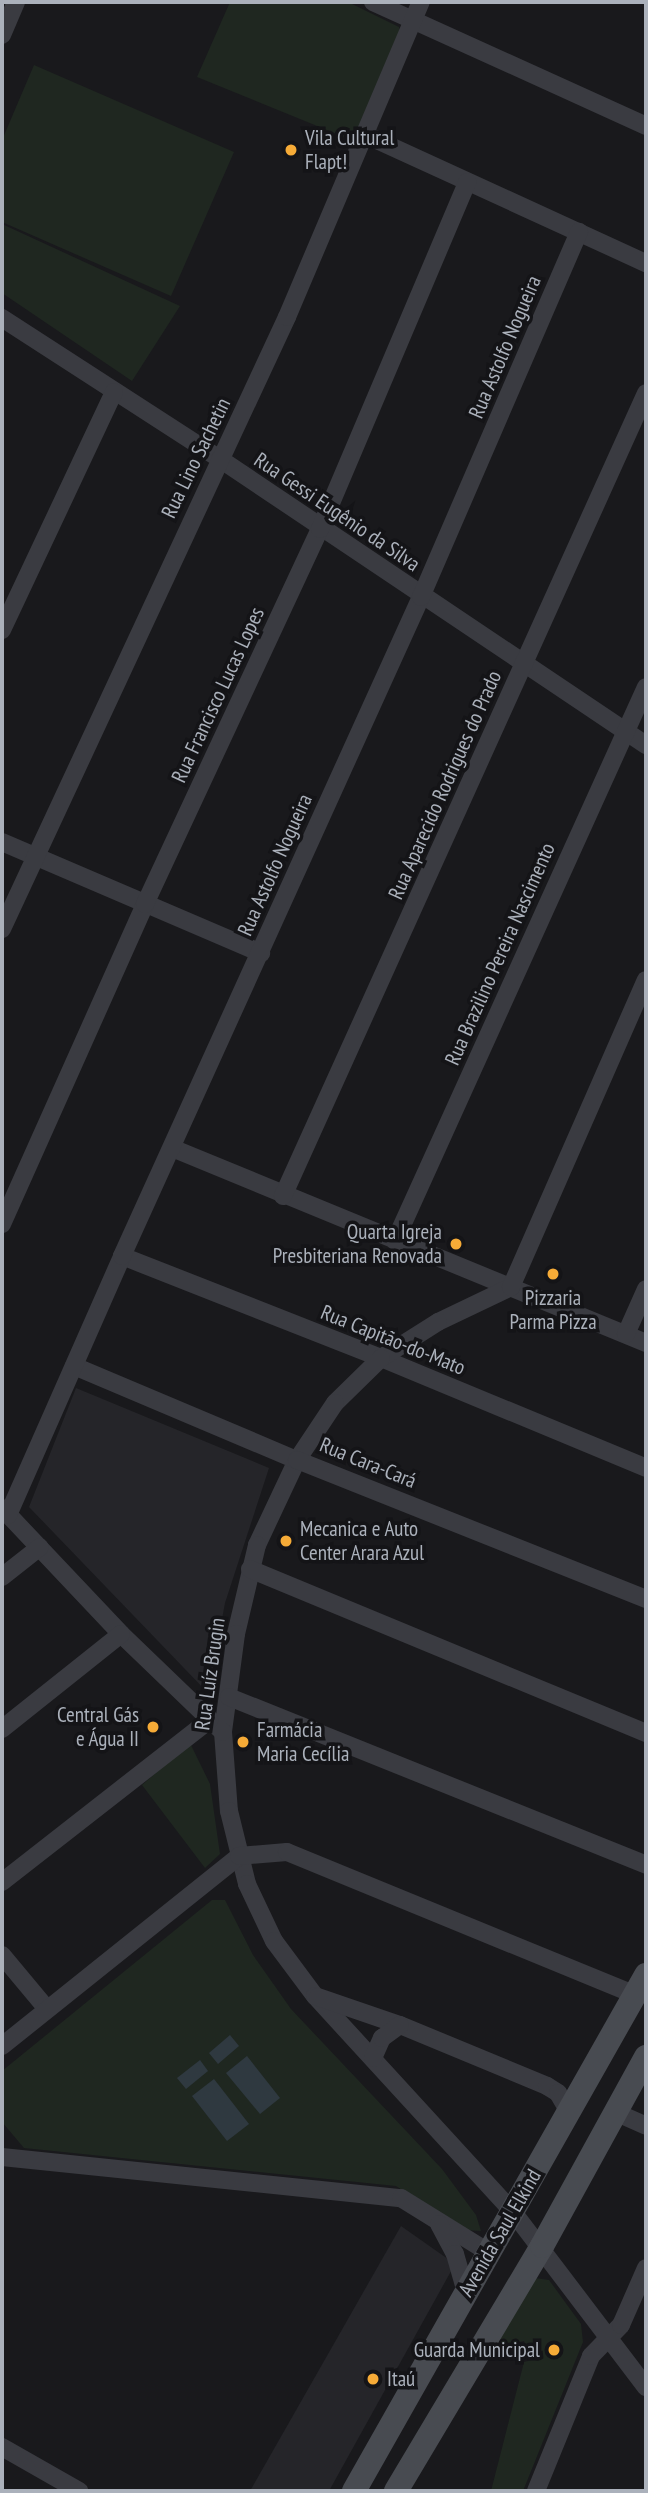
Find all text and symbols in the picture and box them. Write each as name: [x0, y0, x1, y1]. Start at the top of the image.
place label: Vila Cultural Flapt!: [305, 125, 394, 175]
marker: Vila Cultural Flapt!: [283, 142, 299, 158]
street label: Rua Astolfo Nogueira: [463, 272, 547, 422]
street label: Rua Lino Sachetin: [156, 394, 236, 522]
street label: Rua Gessi Eugênio da Silva: [249, 447, 425, 577]
street label: Rua Francisco Lucas Lopes: [166, 603, 270, 787]
street label: Rua Aparecido Rodrigues do Prado: [383, 666, 507, 904]
street label: Rua Astolfo Nogueira: [232, 790, 318, 940]
street label: Rua Brazilino Pereira Nascimento: [440, 839, 560, 1069]
place label: Quarta Igreja Presbiteriana Renovada: [273, 1219, 442, 1269]
marker: Quarta Igreja Presbiteriana Renovada: [448, 1236, 464, 1252]
marker: Pizzaria Parma Pizza: [545, 1266, 561, 1282]
place label: Pizzaria Parma Pizza: [509, 1285, 597, 1335]
street label: Rua Capitão-do-Mato: [317, 1300, 469, 1380]
street label: Rua Cara-Cará: [316, 1432, 420, 1494]
place label: Mecanica e Auto Center Arara Azul: [300, 1516, 425, 1566]
marker: Mecanica e Auto Center Arara Azul: [278, 1533, 294, 1549]
street label: Rua Luíz Brugin: [190, 1616, 230, 1732]
place label: Central Gás e Água II: [57, 1702, 139, 1752]
place label: Farmácia Maria Cecília: [257, 1717, 349, 1767]
marker: Central Gás e Água II: [145, 1719, 161, 1735]
marker: Farmácia Maria Cecília: [235, 1734, 251, 1750]
street label: Avenida Saul Elkind: [453, 2165, 547, 2301]
place label: Guarda Municipal: [414, 2337, 540, 2363]
marker: Guarda Municipal: [546, 2342, 562, 2358]
place label: Itaú: [387, 2366, 415, 2392]
marker: Itaú: [365, 2371, 381, 2387]

